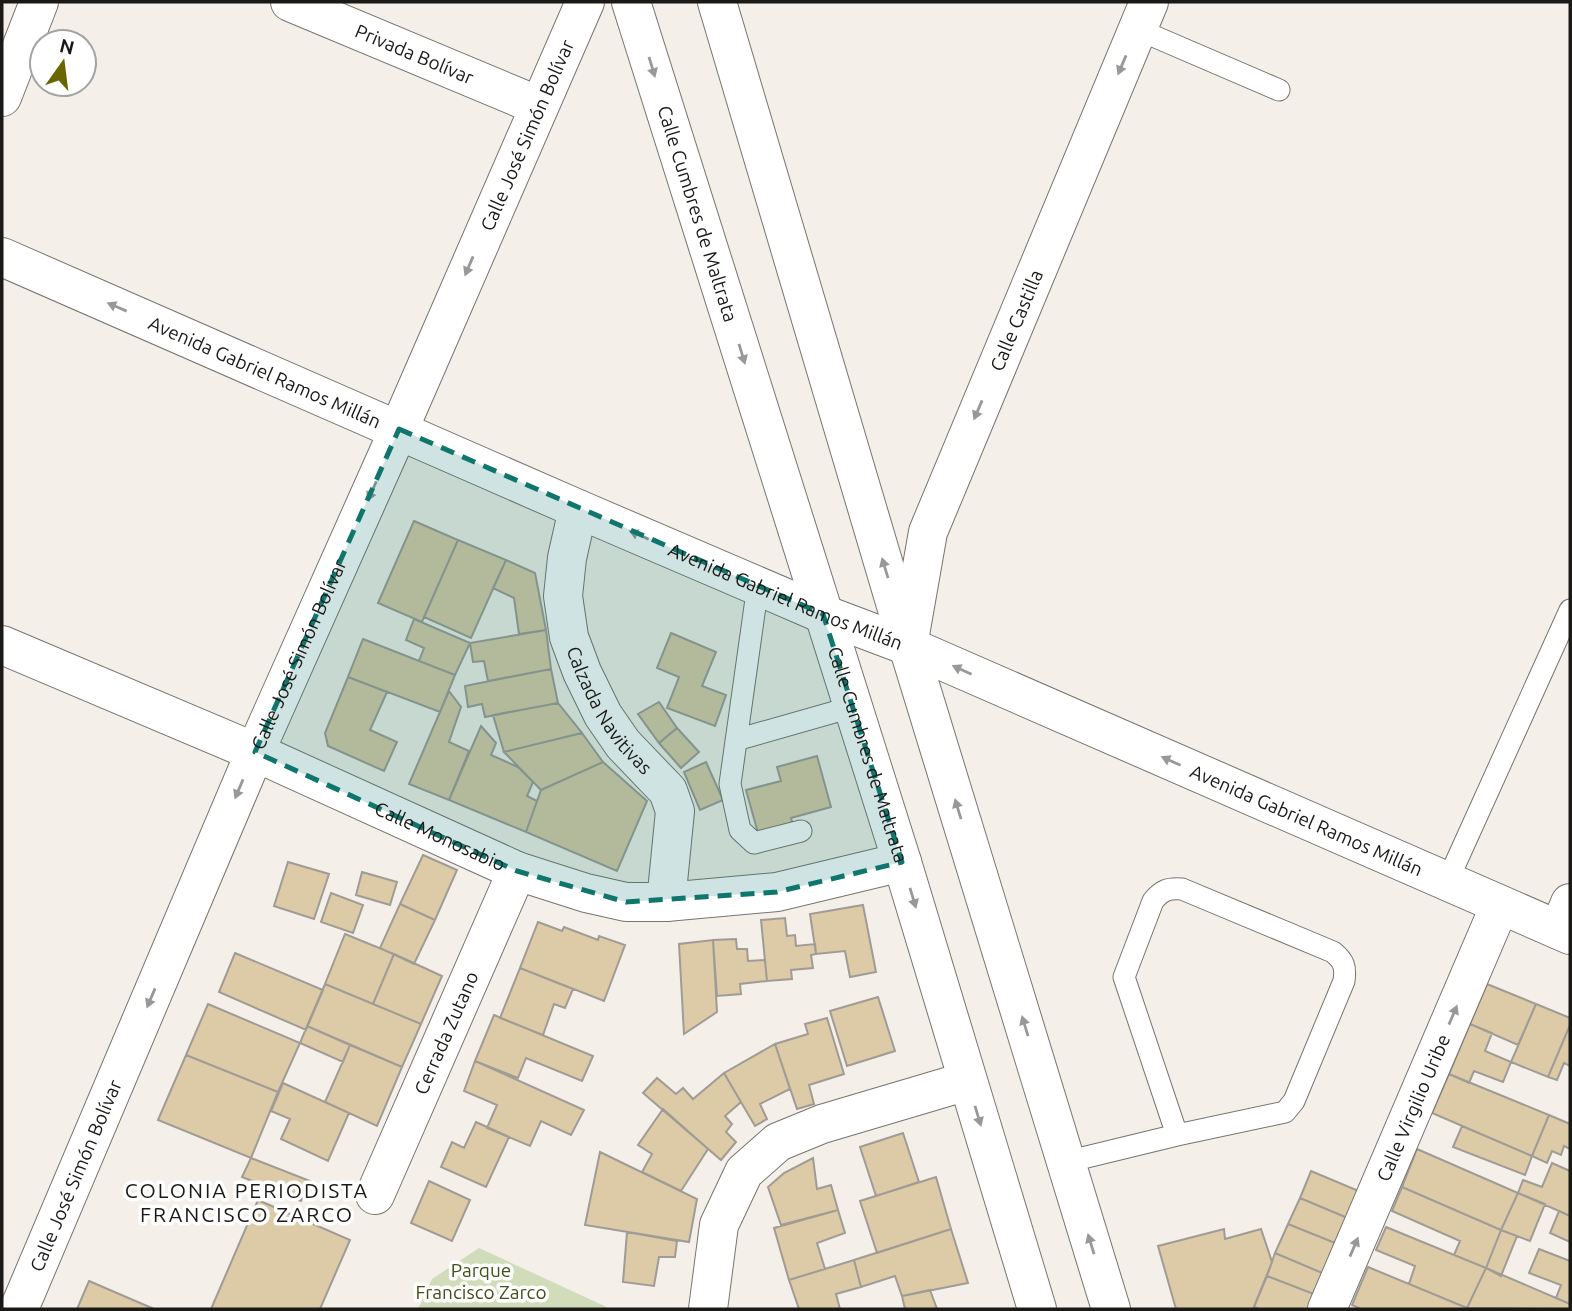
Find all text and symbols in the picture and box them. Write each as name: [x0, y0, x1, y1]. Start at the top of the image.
street label: Privada Bolívar: [352, 19, 477, 89]
north arrow: [28, 28, 98, 98]
text: N: [58, 34, 77, 59]
street label: Calle José Simón Bolívar: [476, 36, 578, 234]
one-way arrow: [1117, 54, 1128, 75]
one-way arrow: [647, 57, 658, 78]
street label: Calle Cumbres de Maltrata: [653, 103, 742, 325]
one-way arrow: [464, 256, 475, 277]
street label: Calle Castilla: [985, 266, 1047, 374]
one-way arrow: [106, 301, 127, 312]
street label: Avenida Gabriel Ramos Millán: [145, 312, 384, 432]
one-way arrow: [737, 344, 748, 365]
one-way arrow: [973, 400, 984, 421]
one-way arrow: [366, 481, 377, 502]
one-way arrow: [629, 529, 650, 540]
street label: Avenida Gabriel Ramos Millán: [665, 538, 906, 654]
street label: Calle José Simón Bolívar: [247, 556, 351, 753]
one-way arrow: [879, 557, 889, 578]
street label: Calzada Navitivas: [562, 643, 657, 778]
street label: Calle Cumbres de Maltrata: [824, 644, 912, 865]
one-way arrow: [952, 664, 972, 676]
one-way arrow: [1160, 755, 1181, 766]
street label: Avenida Gabriel Ramos Millán: [1187, 760, 1426, 880]
one-way arrow: [234, 779, 245, 800]
street label: Calle Monosabio: [371, 797, 509, 875]
one-way arrow: [952, 798, 962, 819]
one-way arrow: [908, 888, 918, 909]
street label: Cerrada Zutano: [409, 968, 483, 1098]
one-way arrow: [145, 988, 156, 1009]
one-way arrow: [1447, 1005, 1459, 1025]
one-way arrow: [1019, 1016, 1029, 1037]
street label: Calle Virgilio Uribe: [1372, 1031, 1454, 1185]
street label: Calle José Simón Bolívar: [25, 1076, 126, 1275]
one-way arrow: [974, 1106, 984, 1127]
district label: COLONIA PERIODISTA FRANCISCO ZARCO: [125, 1178, 369, 1226]
one-way arrow: [1086, 1233, 1096, 1254]
one-way arrow: [1348, 1236, 1359, 1257]
park label: Parque Francisco Zarco: [415, 1259, 547, 1303]

